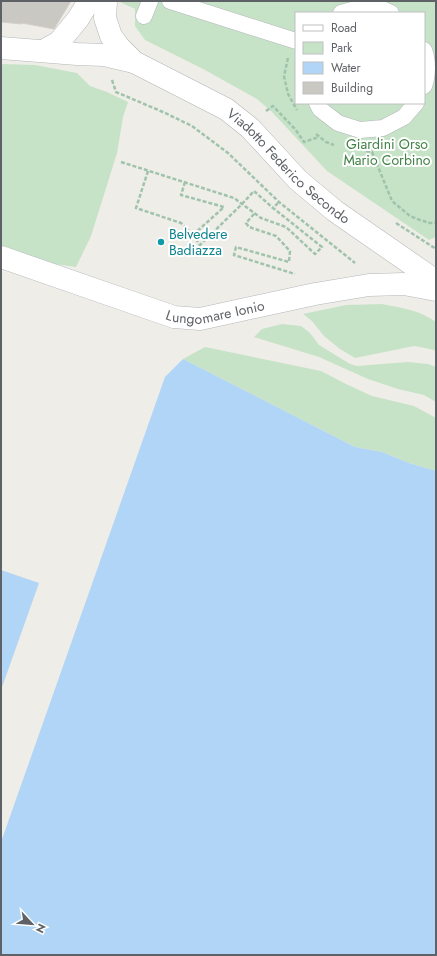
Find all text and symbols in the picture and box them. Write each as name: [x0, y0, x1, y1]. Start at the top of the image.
legend: [295, 12, 425, 104]
text: Road: [331, 19, 357, 37]
text: Park: [331, 39, 353, 57]
text: Water: [331, 59, 362, 77]
text: Building: [331, 79, 373, 97]
street label: Viadotto Federico Secondo: [223, 104, 354, 229]
park label: Giardini Orso Mario Corbino: [343, 134, 431, 170]
place label: Belvedere Badiazza: [169, 224, 227, 260]
marker: Belvedere Badiazza: [156, 237, 166, 247]
street label: Lungomare Ionio: [163, 295, 267, 329]
north arrow: [12, 904, 52, 944]
text: N: [32, 921, 50, 936]

